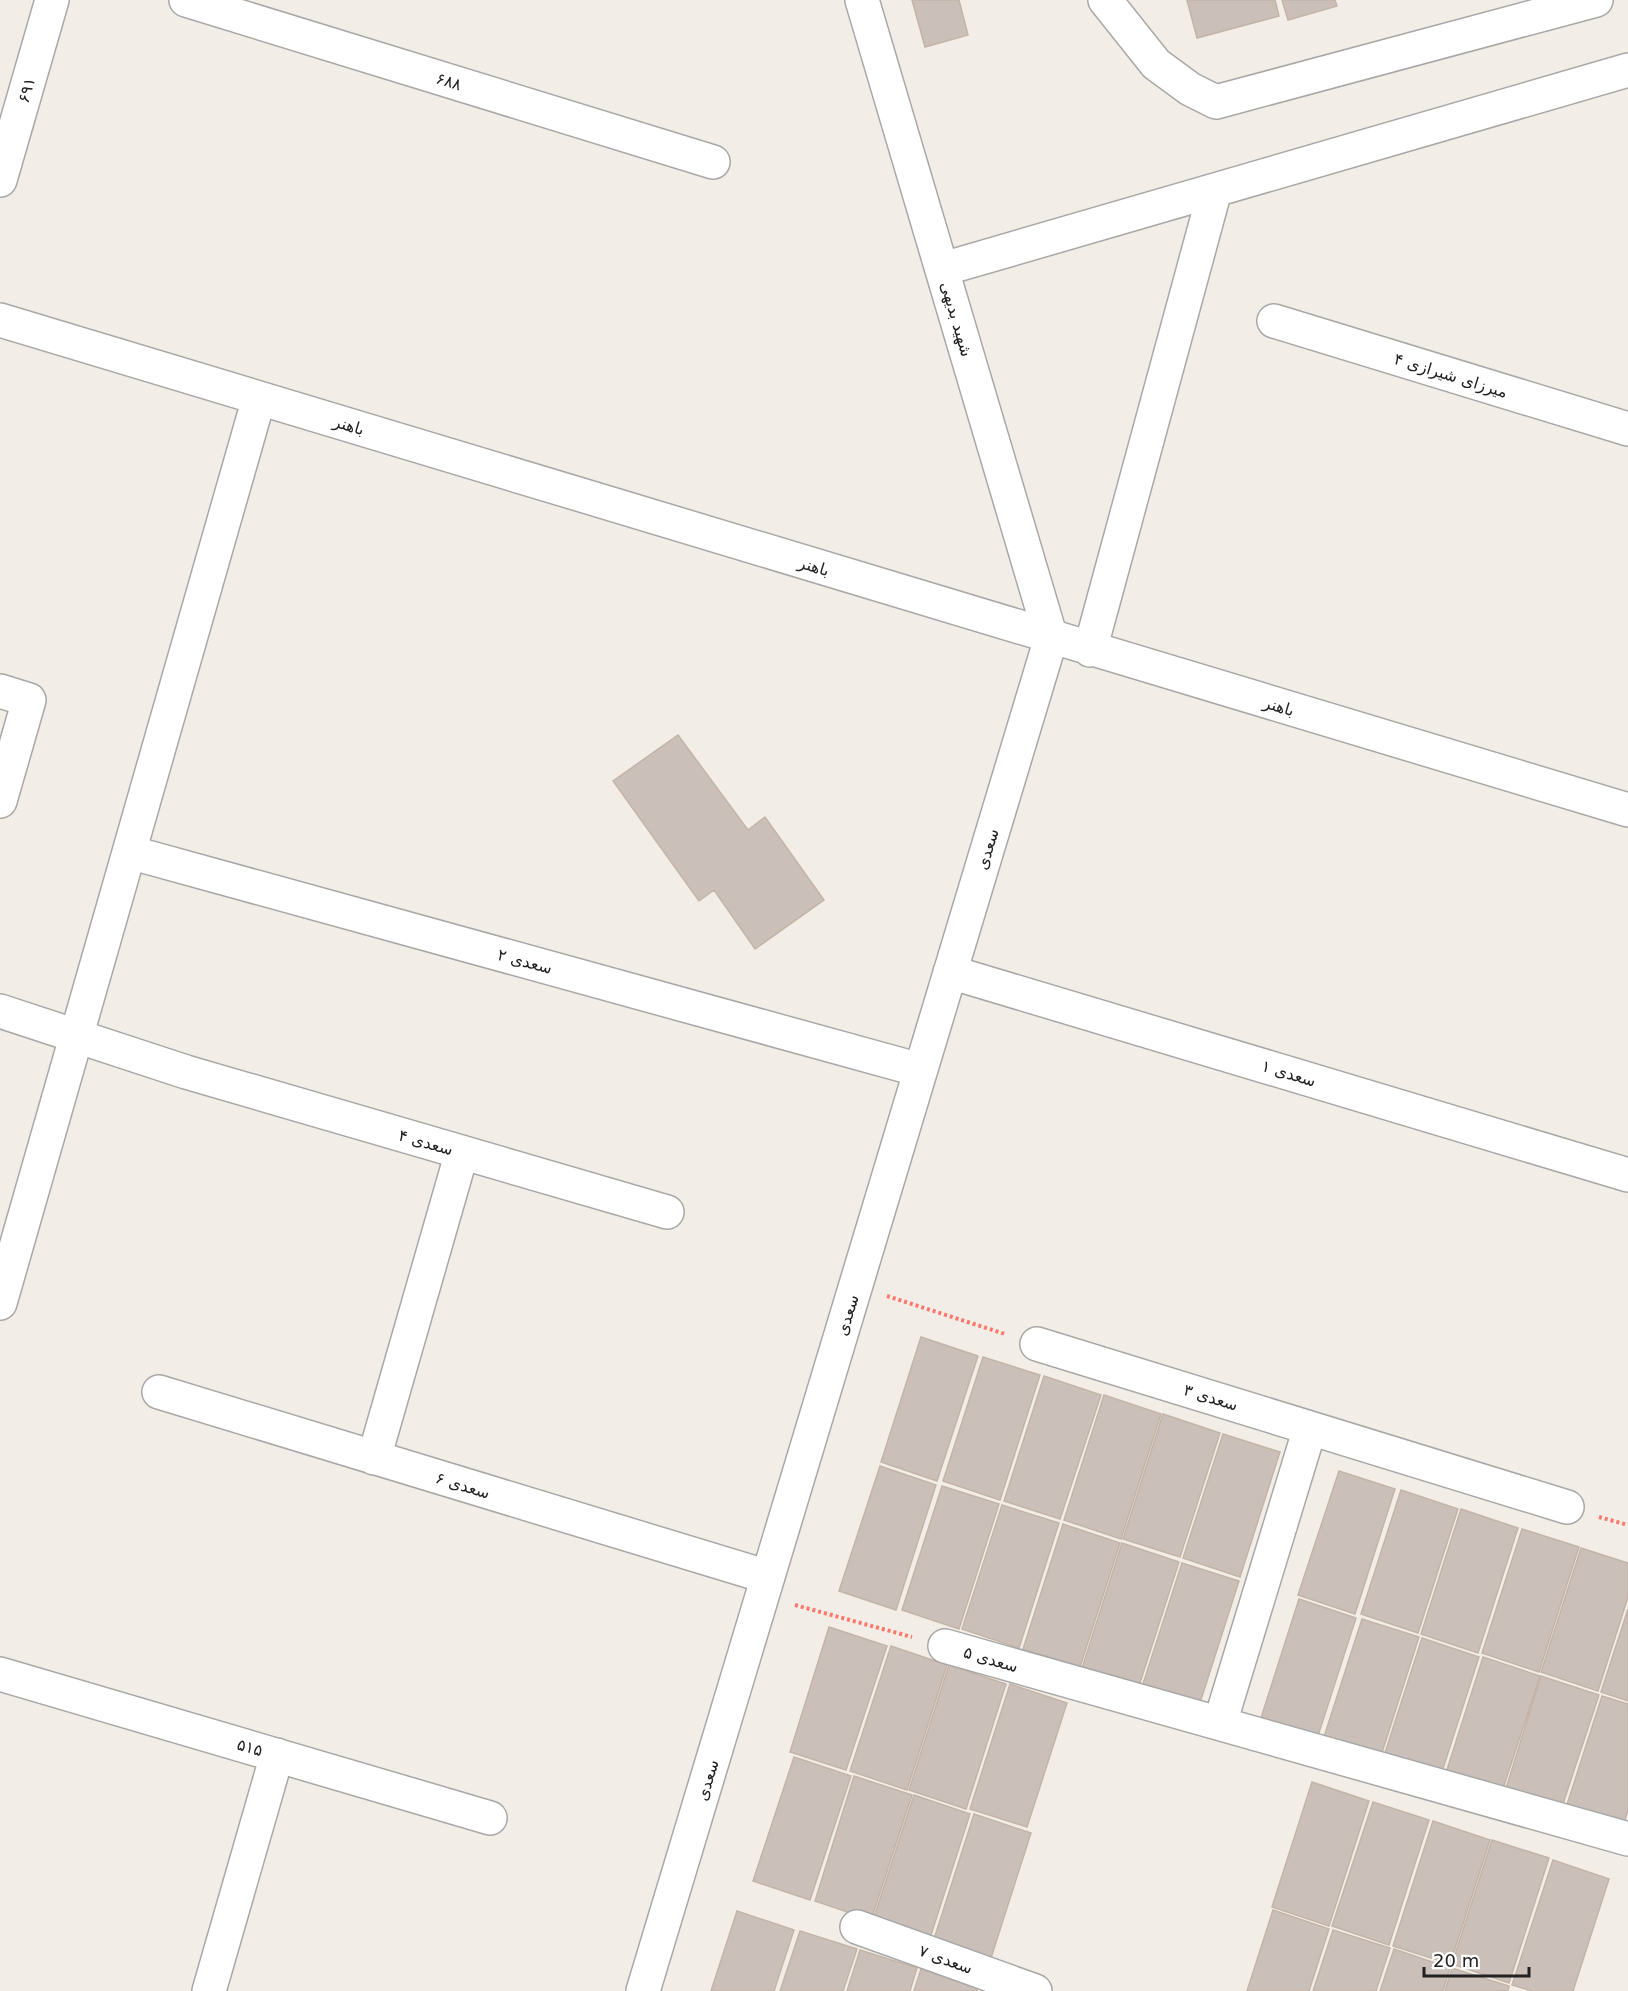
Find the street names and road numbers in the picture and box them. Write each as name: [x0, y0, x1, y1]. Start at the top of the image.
street label: ۶۸۸: [434, 69, 464, 94]
street label: ۶۹۱: [14, 75, 39, 105]
street label: شهید بدیهی: [936, 279, 976, 359]
street label: میرزای شیرازی ۴: [1392, 349, 1510, 403]
street label: باهنر: [330, 412, 367, 440]
street label: باهنر: [795, 553, 832, 581]
street label: باهنر: [1260, 693, 1297, 721]
street label: سعدی: [972, 826, 1003, 872]
street label: سعدی ۲: [495, 945, 554, 978]
street label: سعدی ۱: [1259, 1056, 1318, 1091]
street label: سعدی ۴: [396, 1126, 455, 1159]
street label: سعدی: [832, 1292, 863, 1338]
street label: سعدی ۳: [1181, 1380, 1240, 1415]
street label: سعدی ۶: [433, 1468, 492, 1503]
street label: سعدی ۵: [961, 1643, 1020, 1676]
street label: ۵۱۵: [235, 1735, 265, 1760]
street label: سعدی: [692, 1757, 723, 1803]
street label: سعدی ۷: [916, 1941, 975, 1978]

